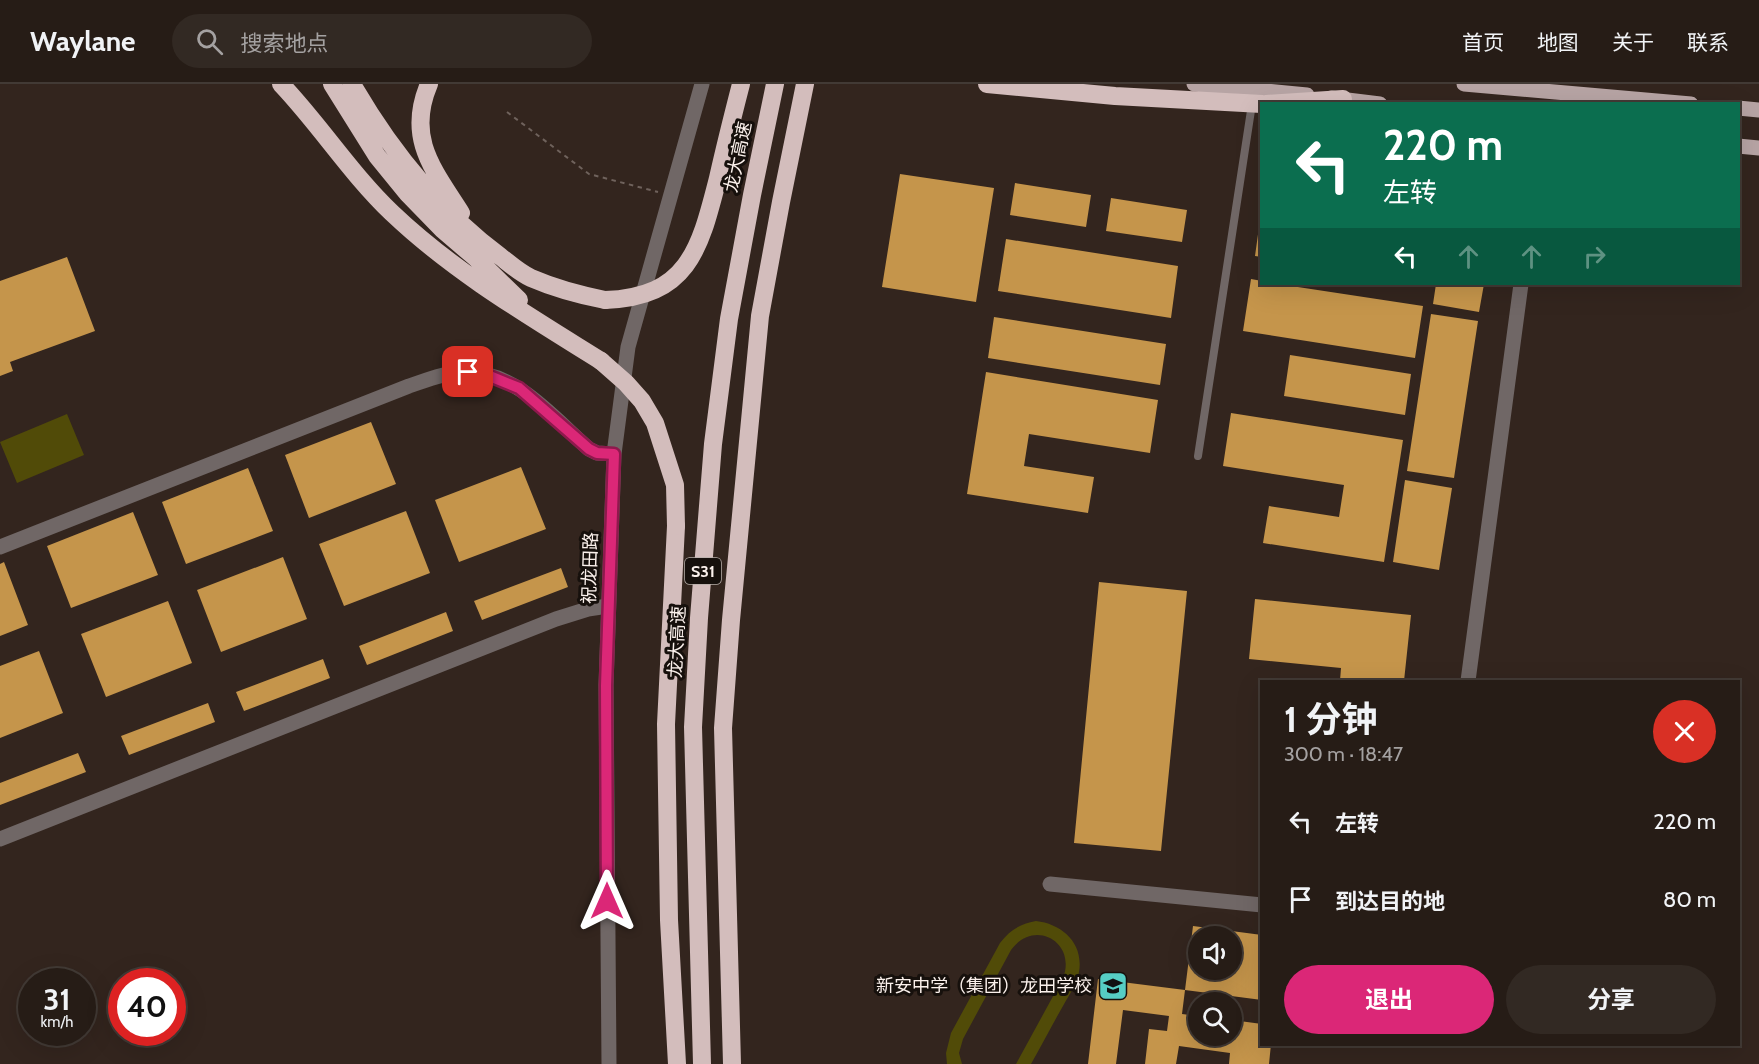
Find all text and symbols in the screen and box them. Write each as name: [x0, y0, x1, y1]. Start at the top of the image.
search box: [172, 14, 592, 68]
text: Waylane: [30, 24, 136, 58]
icon: search: [193, 25, 226, 58]
text: 搜索地点: [241, 30, 329, 57]
text: 首页: [1462, 30, 1504, 55]
text: 地图: [1537, 30, 1579, 55]
text: 关于: [1612, 30, 1654, 55]
text: 联系: [1687, 30, 1729, 55]
street label: 龙大高速: [720, 119, 756, 195]
text: 220 m: [1383, 119, 1503, 171]
icon: left: [1284, 126, 1362, 204]
text: 左转: [1383, 176, 1437, 209]
icon: left: [1389, 240, 1422, 273]
icon: ahead: [1452, 240, 1485, 273]
icon: ahead: [1515, 240, 1548, 273]
icon: right: [1578, 240, 1611, 273]
pin: [442, 346, 493, 397]
icon: arrive: [451, 355, 484, 388]
street label: 祝龙田路: [578, 532, 602, 604]
road number: S31: [685, 558, 721, 584]
street label: 龙大高速: [664, 605, 690, 679]
text: 1 分钟: [1284, 697, 1377, 741]
button: close: [1653, 700, 1716, 763]
text: 300 m · 18:47: [1284, 742, 1403, 766]
icon: left: [1284, 805, 1317, 838]
text: 220 m: [1653, 808, 1716, 835]
text: 左转: [1335, 810, 1379, 837]
position arrow: [575, 869, 639, 933]
icon: arrive: [1284, 883, 1317, 916]
text: 80 m: [1663, 886, 1716, 913]
text: 到达目的地: [1335, 888, 1445, 915]
map controls: [1188, 926, 1242, 1046]
button: sound: [1188, 926, 1242, 980]
button: 退出: [1284, 965, 1494, 1034]
button: 分享: [1506, 965, 1716, 1034]
speed limit sign: 40: [108, 968, 186, 1046]
school or university icon: 新安中学（集团）龙田学校: [1097, 970, 1129, 1002]
place label: 新安中学（集团）龙田学校: [876, 975, 1092, 997]
text: 31: [43, 981, 71, 1018]
button: search: [1188, 992, 1242, 1046]
text: km/h: [41, 1013, 73, 1031]

